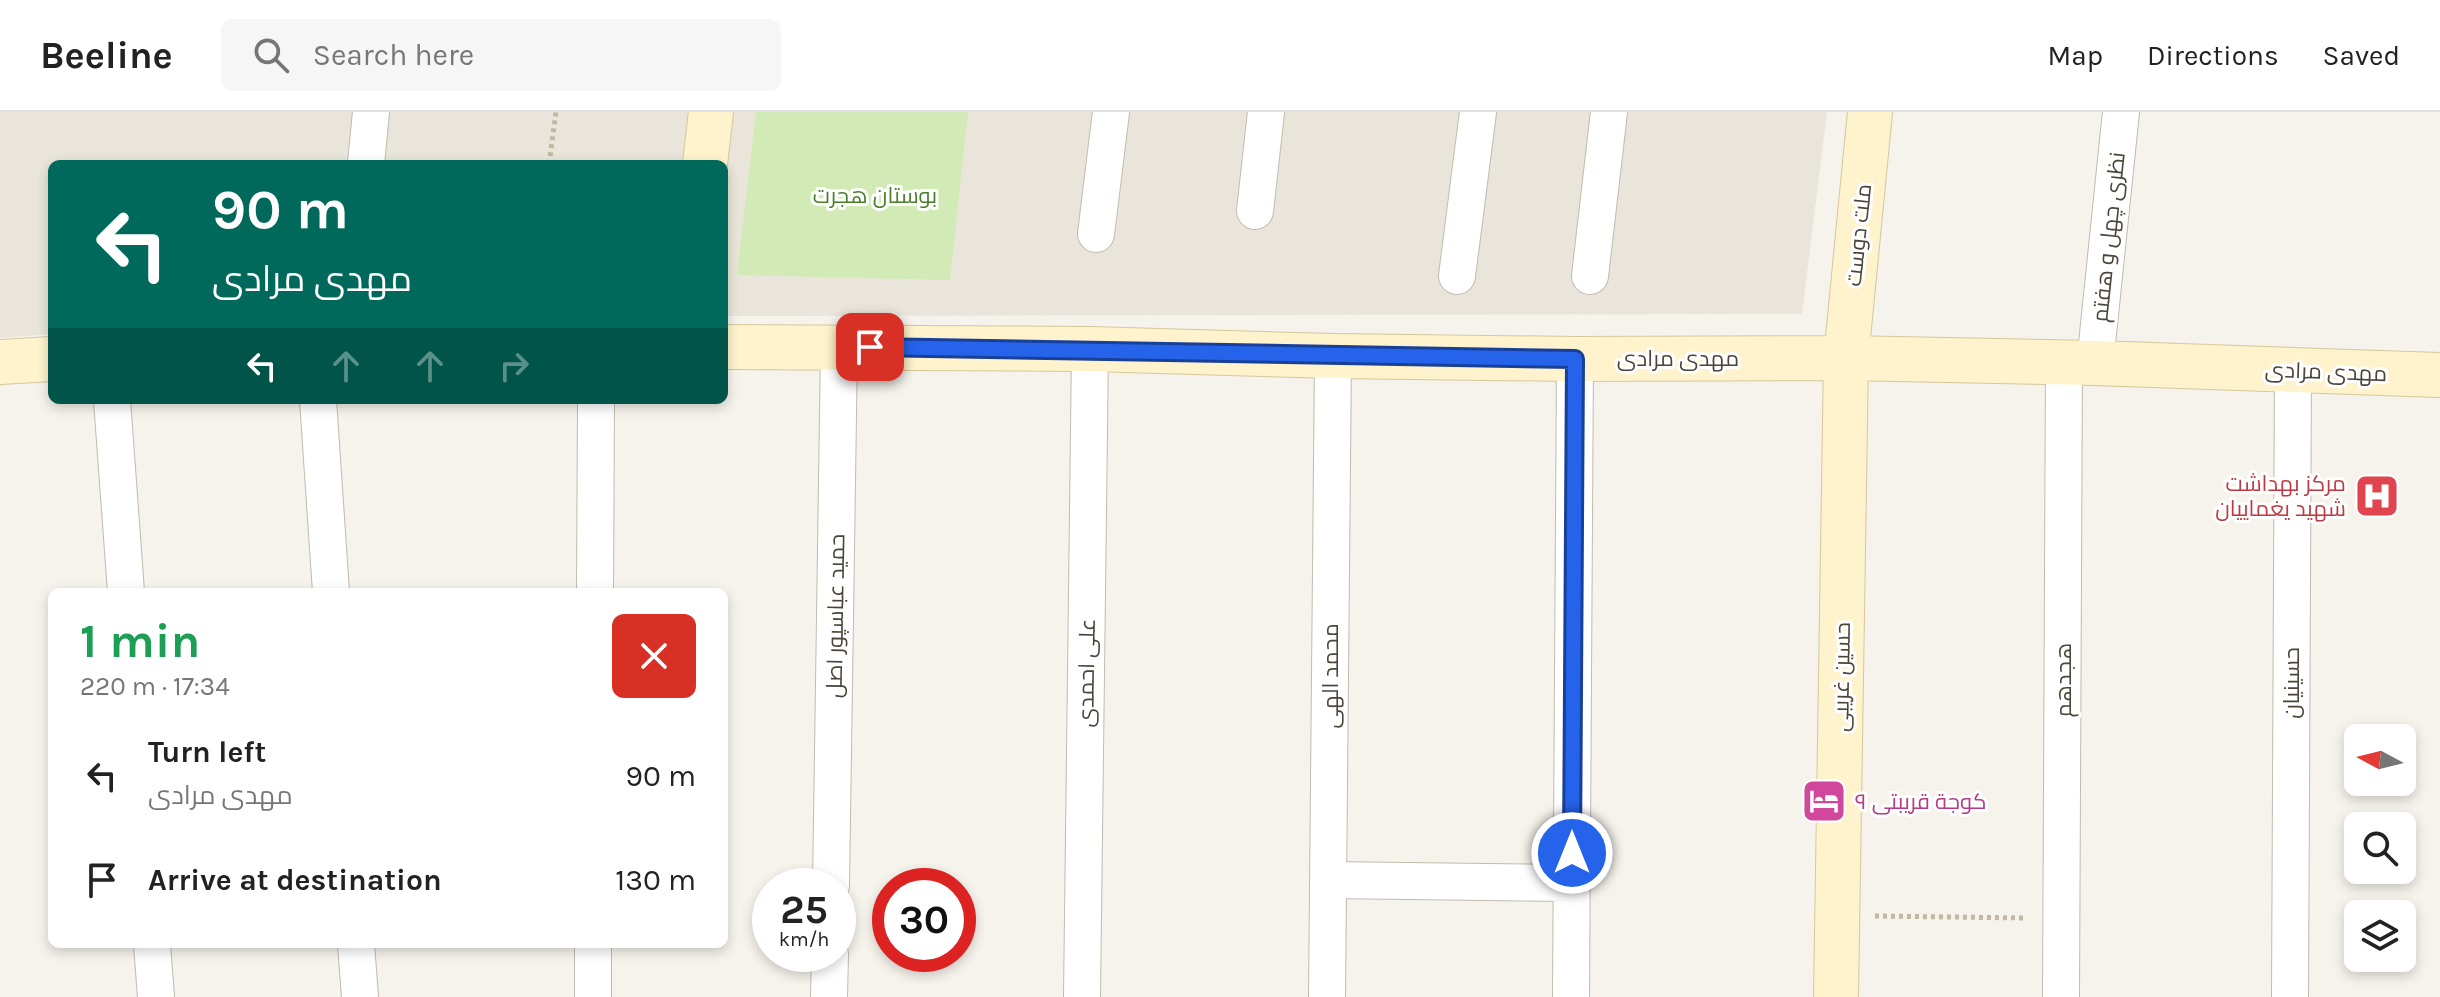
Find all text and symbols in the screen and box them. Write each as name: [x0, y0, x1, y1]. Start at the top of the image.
search box: [221, 19, 781, 91]
text: Beeline: [40, 33, 173, 78]
icon: search: [249, 33, 293, 77]
text: Search here: [313, 37, 474, 73]
text: Map: [2048, 39, 2103, 72]
text: Directions: [2147, 39, 2279, 72]
text: Saved: [2323, 39, 2400, 72]
street label: نظری چهل و هفتم: [2087, 151, 2133, 324]
text: 90 m: [212, 177, 349, 242]
park label: بوستان هجرت: [813, 183, 937, 209]
street label: ملت دوست: [1841, 183, 1877, 288]
icon: left: [80, 192, 184, 296]
text: مهدی مرادی: [212, 258, 412, 300]
pin: [836, 313, 904, 381]
icon: arrive: [848, 325, 892, 369]
icon: left: [240, 344, 284, 388]
icon: ahead: [324, 344, 368, 388]
icon: ahead: [408, 344, 452, 388]
icon: right: [492, 344, 536, 388]
street label: مهدی مرادی: [1617, 346, 1739, 372]
street label: مهدی مرادی: [2264, 357, 2388, 387]
place label: مرکز بهداشت شهید یغماییان: [2215, 471, 2346, 522]
hospital icon: مرکز بهداشت شهید یغماییان: [2353, 472, 2401, 520]
street label: حمید عباسپور اصل: [822, 534, 850, 698]
text: 1 min: [80, 613, 200, 669]
button: close: [612, 614, 696, 698]
street label: علی احمدی: [1073, 618, 1101, 728]
street label: حسین غریبی: [1828, 622, 1856, 732]
street label: محمد الهی: [1318, 623, 1344, 729]
street label: هجدهم: [2051, 643, 2079, 717]
street label: حسینیان: [2279, 647, 2305, 719]
text: 220 m · 17:34: [80, 671, 230, 702]
north arrow: [2344, 724, 2416, 796]
map controls: [2344, 724, 2416, 972]
text: Turn left: [148, 734, 266, 770]
icon: left: [80, 754, 124, 798]
text: 90 m: [626, 758, 696, 794]
hotel icon: ۹ کوجة قریبتی: [1800, 777, 1848, 825]
text: مهدی مرادی: [148, 780, 293, 811]
place label: ۹ کوجة قریبتی: [1855, 789, 1987, 815]
position arrow: [1530, 811, 1614, 895]
button: search: [2344, 812, 2416, 884]
icon: arrive: [80, 858, 124, 902]
text: Arrive at destination: [148, 862, 442, 898]
text: 130 m: [615, 862, 696, 898]
speed limit sign: 30: [872, 868, 976, 972]
text: 25: [780, 886, 828, 933]
button: layers: [2344, 900, 2416, 972]
text: km/h: [779, 928, 829, 951]

